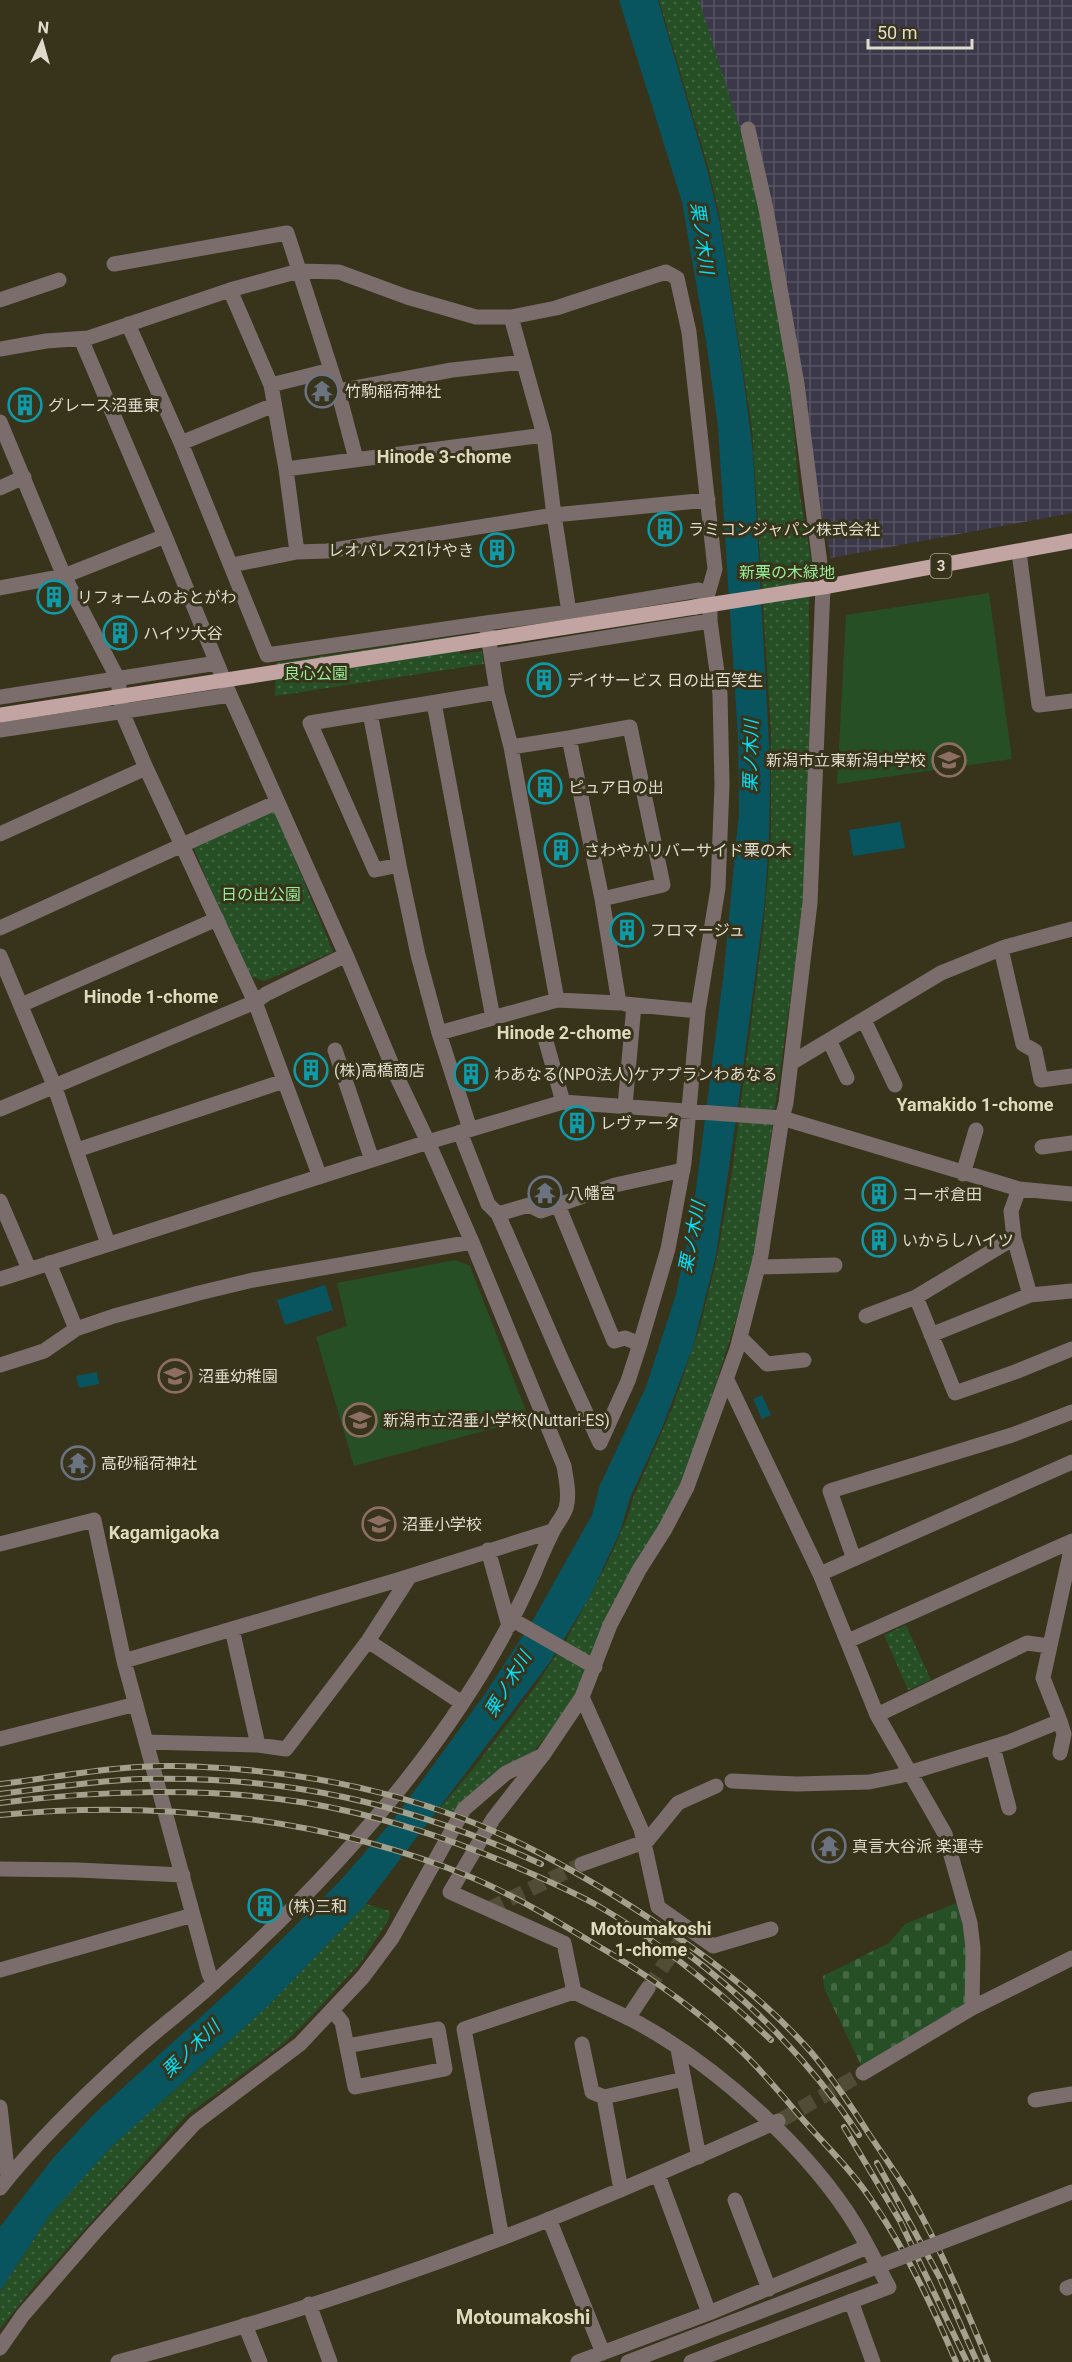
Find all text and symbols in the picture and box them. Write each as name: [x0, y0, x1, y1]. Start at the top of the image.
north arrow: [12, 12, 72, 72]
scale bar: [868, 12, 972, 50]
text: N: [37, 18, 50, 38]
text: 50 m: [877, 22, 917, 43]
water label: 栗ノ木川: [687, 201, 718, 277]
temple icon: 竹駒稲荷神社: [304, 373, 340, 409]
place label: 竹駒稲荷神社: [345, 382, 441, 401]
building icon: グレース沼垂東: [7, 387, 43, 423]
place label: グレース沼垂東: [48, 396, 159, 415]
district label: Hinode 3-chome: [377, 446, 511, 467]
building icon: ラミコンジャパン株式会社: [647, 511, 683, 547]
place label: ラミコンジャパン株式会社: [688, 520, 880, 539]
building icon: レオパレス21けやき: [479, 532, 515, 568]
place label: レオパレス21けやき: [328, 541, 474, 560]
road number: 3: [930, 554, 952, 578]
park label: 新栗の木緑地: [739, 563, 835, 582]
building icon: リフォームのおとがわ: [36, 579, 72, 615]
place label: リフォームのおとがわ: [77, 588, 237, 607]
building icon: ハイツ大谷: [102, 615, 138, 651]
place label: ハイツ大谷: [143, 624, 223, 643]
building icon: デイサービス 日の出百笑生: [526, 662, 562, 698]
park label: 良心公園: [284, 664, 348, 683]
place label: デイサービス 日の出百笑生: [567, 671, 763, 690]
water label: 栗ノ木川: [739, 718, 762, 792]
school or university icon: 新潟市立東新潟中学校: [931, 742, 967, 778]
place label: 新潟市立東新潟中学校: [766, 751, 926, 770]
building icon: ピュア日の出: [527, 769, 563, 805]
place label: ピュア日の出: [568, 778, 664, 797]
building icon: さわやかリバーサイド栗の木: [543, 832, 579, 868]
place label: さわやかリバーサイド栗の木: [584, 841, 792, 860]
park label: 日の出公園: [221, 885, 301, 904]
building icon: フロマージュ: [609, 912, 645, 948]
place label: フロマージュ: [650, 921, 745, 940]
district label: Hinode 1-chome: [84, 986, 218, 1007]
district label: Hinode 2-chome: [497, 1022, 631, 1043]
building icon: (株)高橋商店: [293, 1052, 329, 1088]
building icon: わあなる(NPO法人)ケアプランわあなる: [453, 1056, 489, 1092]
place label: (株)高橋商店: [334, 1061, 425, 1080]
place label: わあなる(NPO法人)ケアプランわあなる: [494, 1065, 778, 1084]
district label: Yamakido 1-chome: [897, 1094, 1054, 1115]
building icon: レヴァータ: [559, 1105, 595, 1141]
place label: レヴァータ: [600, 1114, 680, 1133]
temple icon: 八幡宮: [527, 1175, 563, 1211]
building icon: コーポ倉田: [861, 1176, 897, 1212]
place label: 八幡宮: [568, 1184, 616, 1203]
place label: コーポ倉田: [902, 1185, 982, 1204]
water label: 栗ノ木川: [674, 1198, 709, 1274]
building icon: いからしハイツ: [861, 1222, 897, 1258]
place label: いからしハイツ: [902, 1231, 1014, 1250]
school or university icon: 沼垂幼稚園: [157, 1358, 193, 1394]
place label: 沼垂幼稚園: [198, 1367, 278, 1386]
school or university icon: 新潟市立沼垂小学校(Nuttari-ES): [342, 1402, 378, 1438]
place label: 新潟市立沼垂小学校(Nuttari-ES): [383, 1411, 610, 1430]
temple icon: 高砂稲荷神社: [60, 1445, 96, 1481]
place label: 高砂稲荷神社: [101, 1454, 197, 1473]
school or university icon: 沼垂小学校: [361, 1506, 397, 1542]
place label: 沼垂小学校: [402, 1515, 482, 1534]
district label: Kagamigaoka: [109, 1522, 220, 1543]
water label: 栗ノ木川: [480, 1646, 536, 1720]
temple icon: 真言大谷派 楽運寺: [811, 1828, 847, 1864]
place label: 真言大谷派 楽運寺: [852, 1837, 984, 1856]
building icon: (株)三和: [247, 1888, 283, 1924]
place label: (株)三和: [288, 1897, 347, 1916]
district label: Motoumakoshi 1-chome: [590, 1918, 712, 1960]
water label: 栗ノ木川: [157, 2015, 225, 2081]
district label: Motoumakoshi: [456, 2305, 590, 2329]

